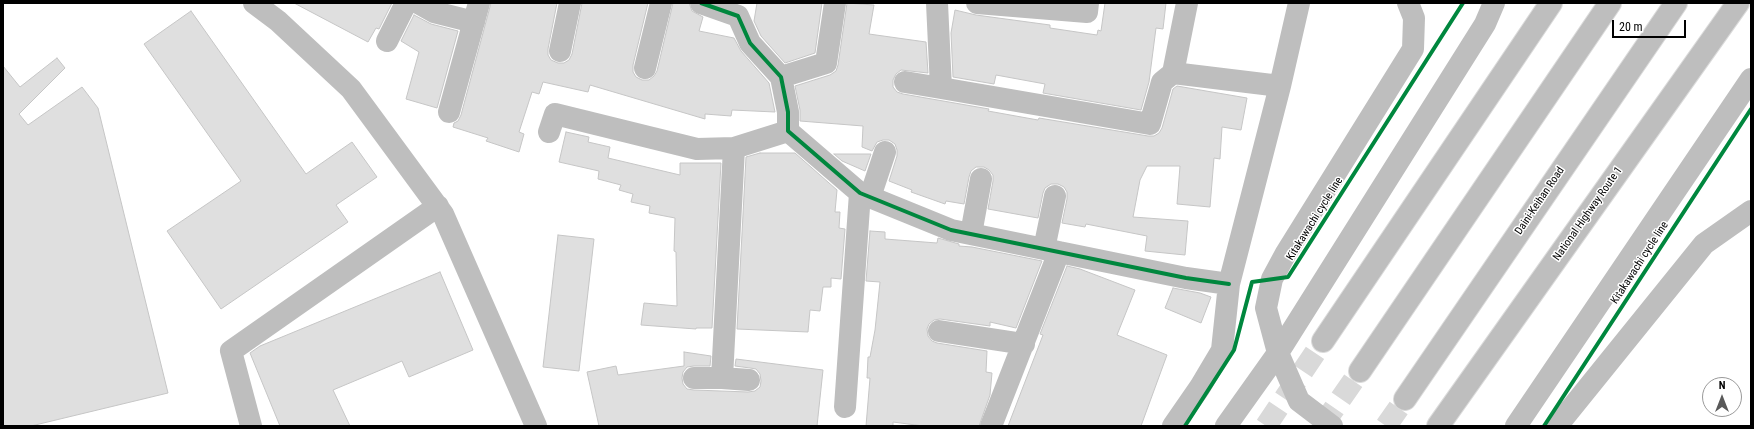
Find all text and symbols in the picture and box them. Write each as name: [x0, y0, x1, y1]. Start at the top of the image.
scale bar: [1614, 12, 1688, 38]
text: 20 m: [1619, 20, 1643, 34]
street label: Daini-Keihan Road: [1513, 165, 1567, 237]
street label: National Highway Route 1: [1551, 165, 1625, 263]
street label: Kitakawachi cycle line: [1284, 175, 1346, 263]
street label: Kitakawachi cycle line: [1608, 219, 1672, 307]
north arrow: [1702, 377, 1742, 417]
text: N: [1719, 379, 1725, 392]

